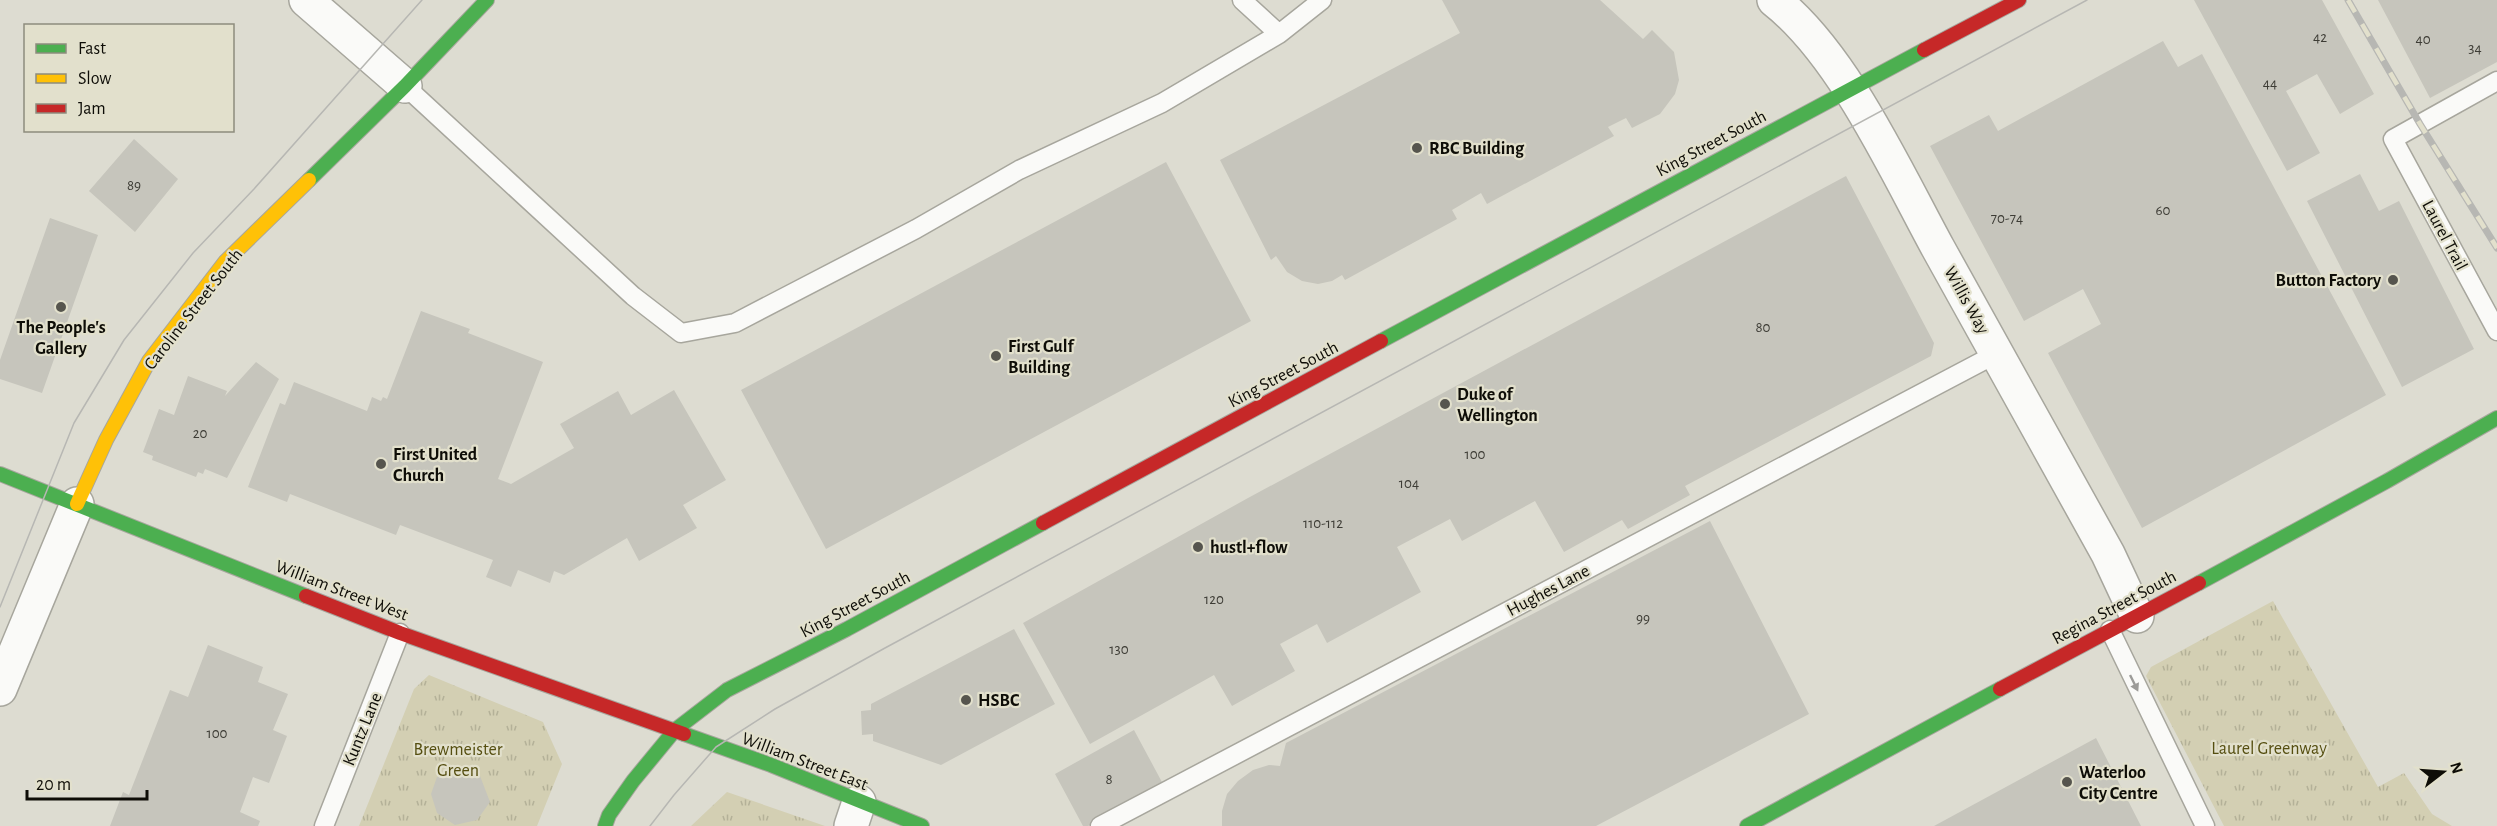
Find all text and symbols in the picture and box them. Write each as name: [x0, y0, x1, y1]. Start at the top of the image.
legend: [24, 24, 234, 132]
house number: 42: [2313, 30, 2327, 45]
house number: 40: [2415, 32, 2431, 47]
text: Fast: [78, 40, 106, 58]
house number: 34: [2468, 41, 2482, 56]
text: Slow: [78, 70, 111, 88]
house number: 44: [2263, 76, 2277, 91]
text: Jam: [78, 100, 106, 118]
street label: King Street South: [1653, 107, 1769, 180]
place label: RBC Building: [1429, 140, 1525, 158]
marker: RBC Building: [1410, 141, 1424, 155]
house number: 89: [127, 178, 141, 193]
street label: Laurel Trail: [2418, 197, 2470, 274]
house number: 60: [2156, 203, 2171, 218]
house number: 70-74: [1991, 211, 2023, 226]
street label: Caroline Street South: [141, 246, 246, 374]
street label: Willis Way: [1940, 264, 1992, 338]
place label: Button Factory: [2276, 272, 2382, 290]
marker: Button Factory: [2386, 273, 2400, 287]
marker: The People's Gallery: [54, 300, 68, 314]
place label: The People's Gallery: [16, 319, 106, 358]
house number: 80: [1755, 320, 1771, 335]
place label: First Gulf Building: [1008, 338, 1075, 377]
street label: King Street South: [1225, 338, 1341, 411]
marker: First Gulf Building: [989, 349, 1003, 363]
place label: Duke of Wellington: [1457, 386, 1538, 425]
marker: Duke of Wellington: [1438, 397, 1452, 411]
house number: 20: [193, 426, 207, 441]
place label: First United Church: [393, 446, 478, 485]
house number: 100: [1464, 447, 1486, 462]
marker: First United Church: [374, 457, 388, 471]
house number: 104: [1399, 476, 1419, 491]
house number: 110-112: [1303, 516, 1343, 531]
place label: hustl+flow: [1210, 539, 1288, 557]
marker: hustl+flow: [1191, 540, 1205, 554]
street label: William Street West: [273, 557, 411, 625]
street label: Hughes Lane: [1504, 562, 1593, 620]
street label: King Street South: [797, 568, 913, 641]
street label: Regina Street South: [2049, 568, 2180, 648]
house number: 120: [1204, 592, 1224, 607]
house number: 99: [1636, 611, 1650, 626]
house number: 130: [1109, 642, 1129, 657]
one-way arrow: [2129, 675, 2139, 692]
street label: Kuntz Lane: [340, 690, 386, 769]
place label: HSBC: [978, 692, 1020, 710]
marker: HSBC: [959, 693, 973, 707]
house number: 100: [206, 726, 228, 741]
street label: William Street East: [739, 730, 870, 794]
park label: Laurel Greenway: [2211, 740, 2327, 758]
park label: Brewmeister Green: [413, 741, 503, 780]
north arrow: [2413, 742, 2473, 802]
text: N: [2447, 760, 2466, 776]
scale bar: [27, 763, 147, 801]
place label: Waterloo City Centre: [2079, 764, 2158, 803]
house number: 8: [1105, 772, 1113, 787]
marker: Waterloo City Centre: [2060, 775, 2074, 789]
text: 20 m: [36, 776, 71, 794]

